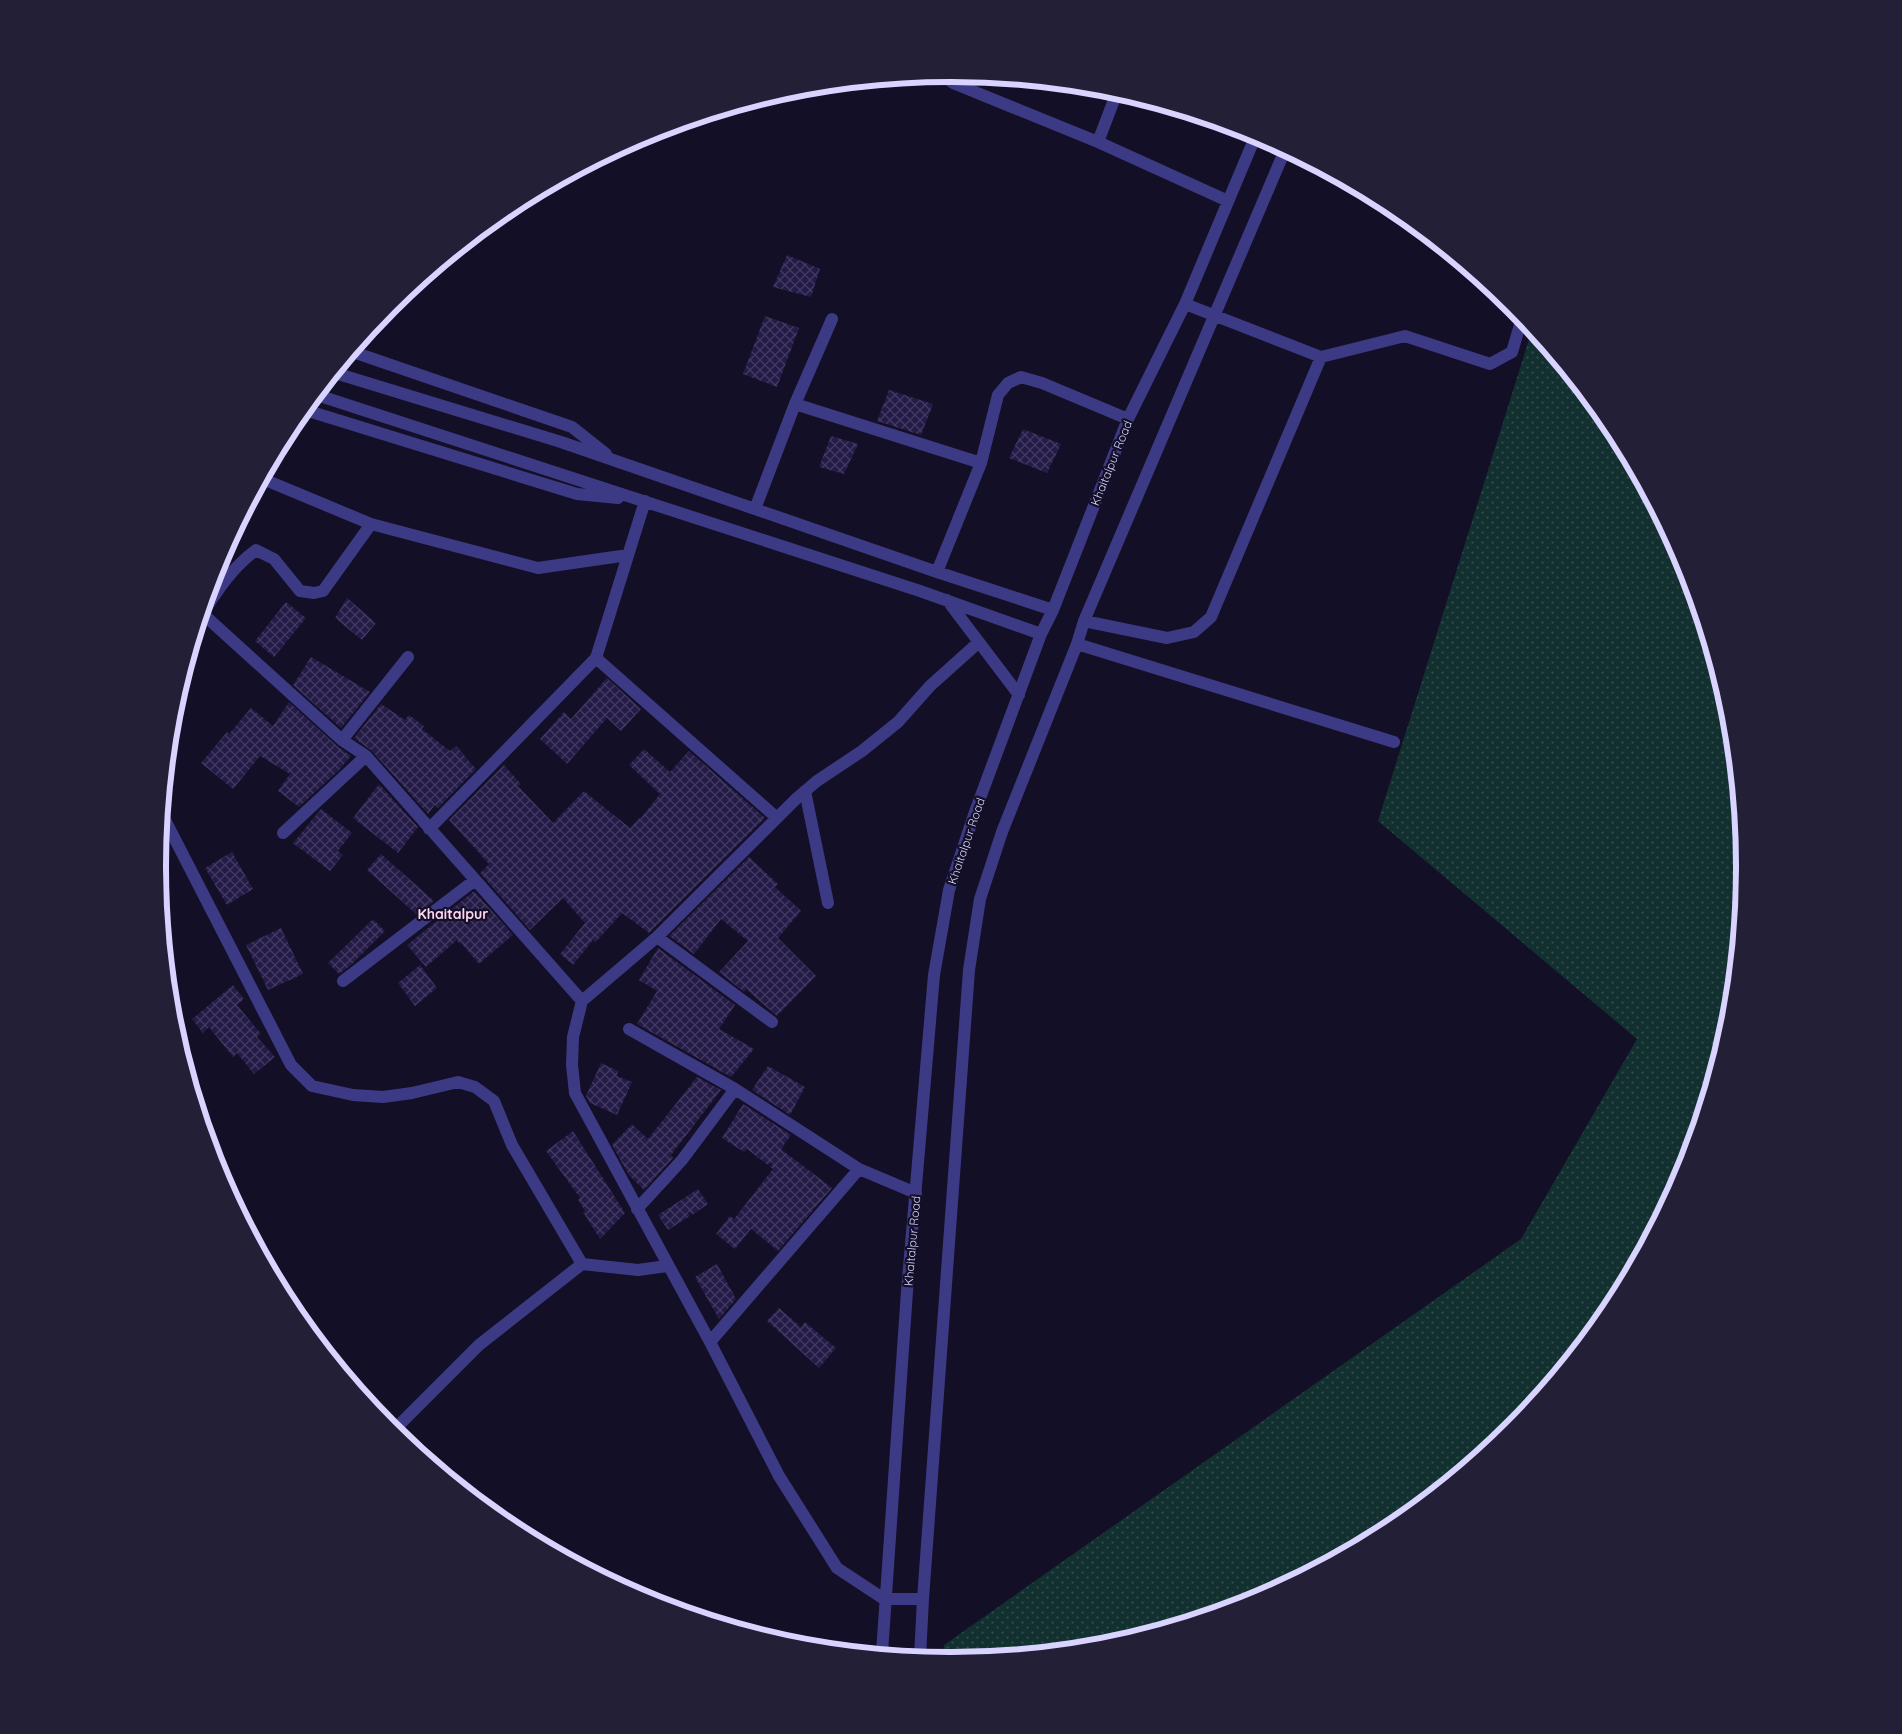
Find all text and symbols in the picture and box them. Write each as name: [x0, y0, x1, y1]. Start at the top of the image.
street label: Khaitalpur Road: [1087, 418, 1135, 508]
street label: Khaitalpur Road: [944, 796, 988, 886]
district label: Khaitalpur: [418, 905, 488, 923]
street label: Khaitalpur Road: [901, 1195, 923, 1287]

